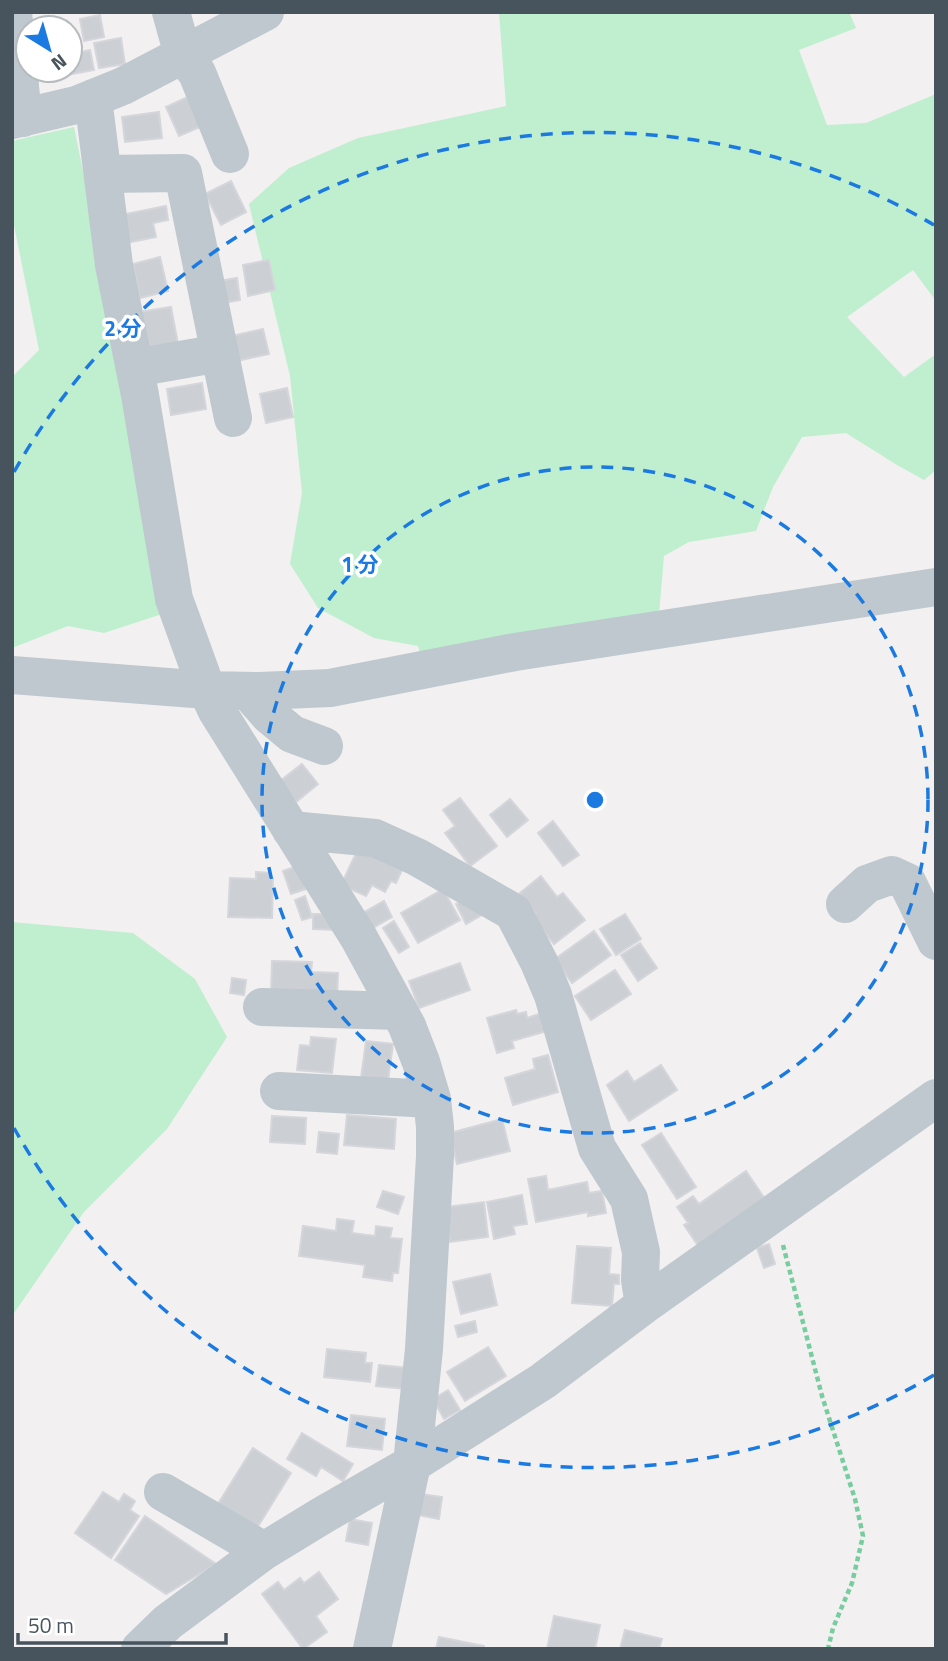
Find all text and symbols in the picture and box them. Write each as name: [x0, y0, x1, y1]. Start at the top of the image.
north arrow: [14, 14, 84, 84]
text: N: [46, 47, 74, 79]
text: 2 分: [104, 312, 142, 344]
text: 1 分: [341, 548, 379, 580]
centre of rings: [583, 788, 607, 812]
scale bar: [18, 1602, 226, 1646]
text: 50 m: [28, 1609, 74, 1641]

